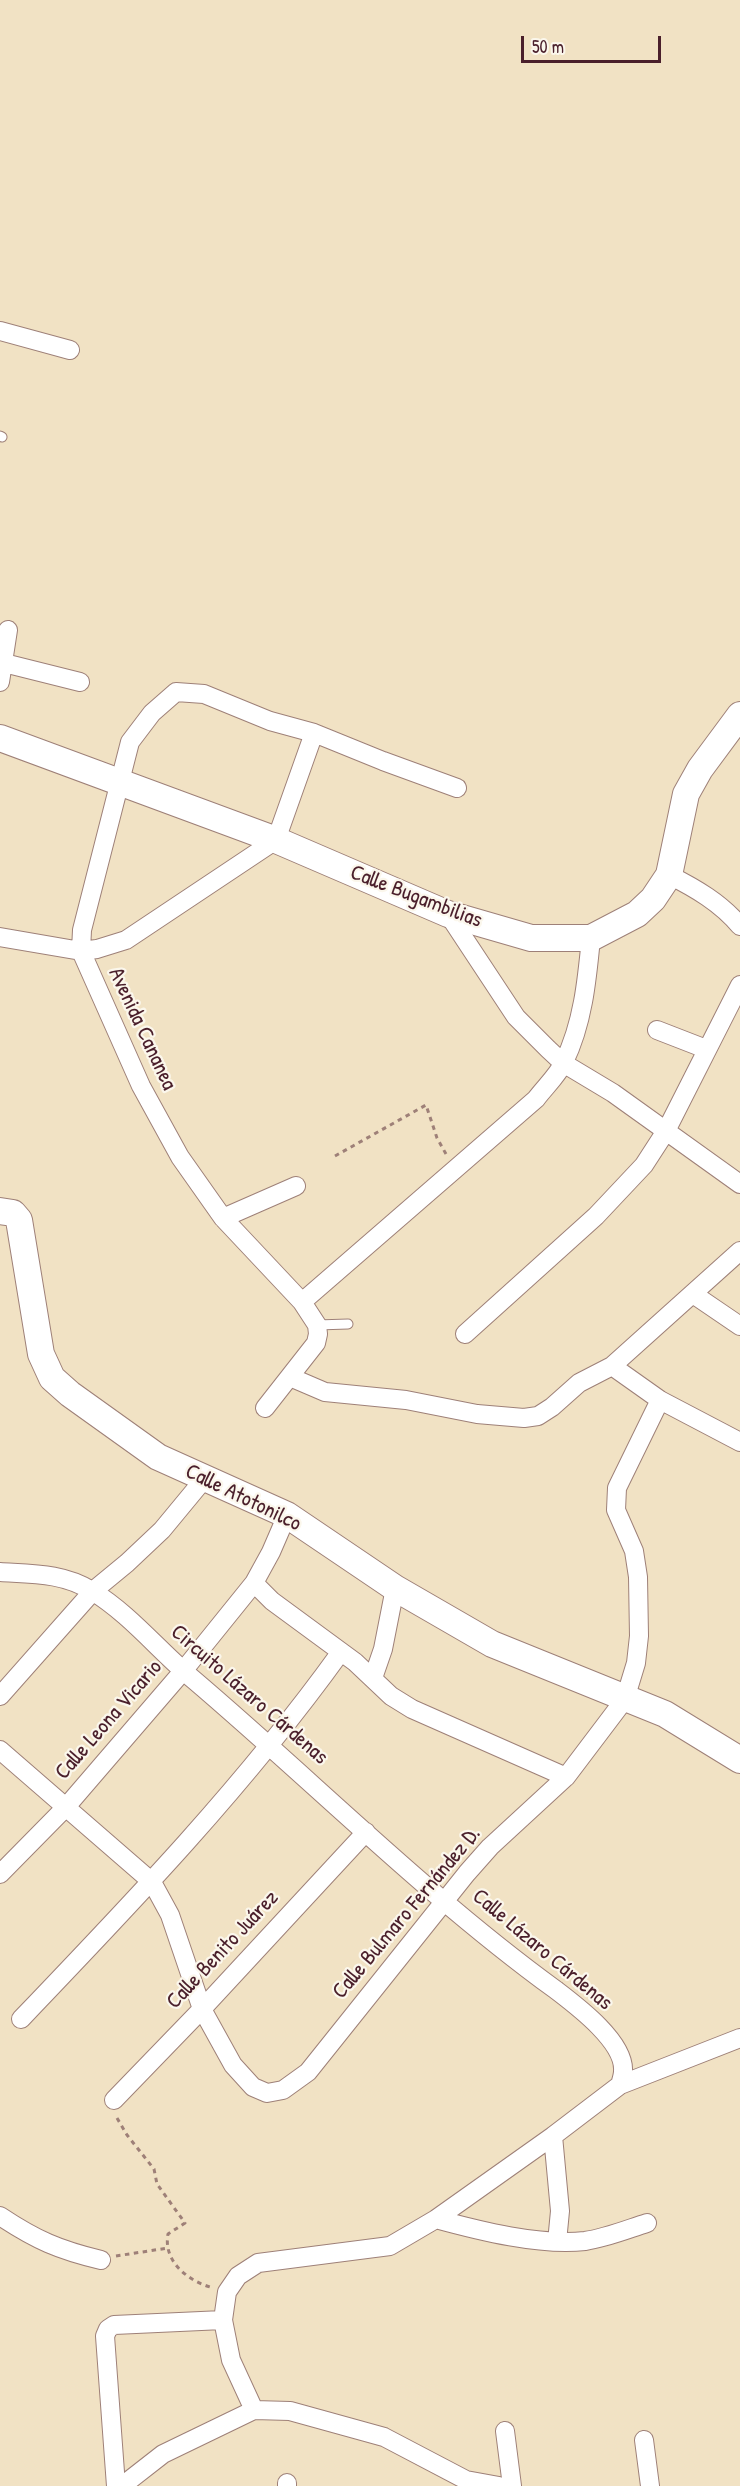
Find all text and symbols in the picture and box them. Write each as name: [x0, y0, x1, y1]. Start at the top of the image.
scale bar: [524, 24, 664, 62]
text: 50 m: [532, 34, 564, 59]
street label: Calle Bugambilias: [346, 860, 486, 934]
street label: Avenida Cananea: [102, 964, 182, 1094]
street label: Calle Atotonilco: [181, 1459, 305, 1537]
street label: Circuito Lázaro Cárdenas: [165, 1619, 333, 1771]
street label: Calle Leona Vicario: [50, 1655, 168, 1785]
street label: Calle Bulmaro Fernández D.: [327, 1822, 487, 2004]
street label: Calle Lázaro Cárdenas: [467, 1884, 617, 2016]
street label: Calle Benito Juárez: [161, 1885, 285, 2015]

